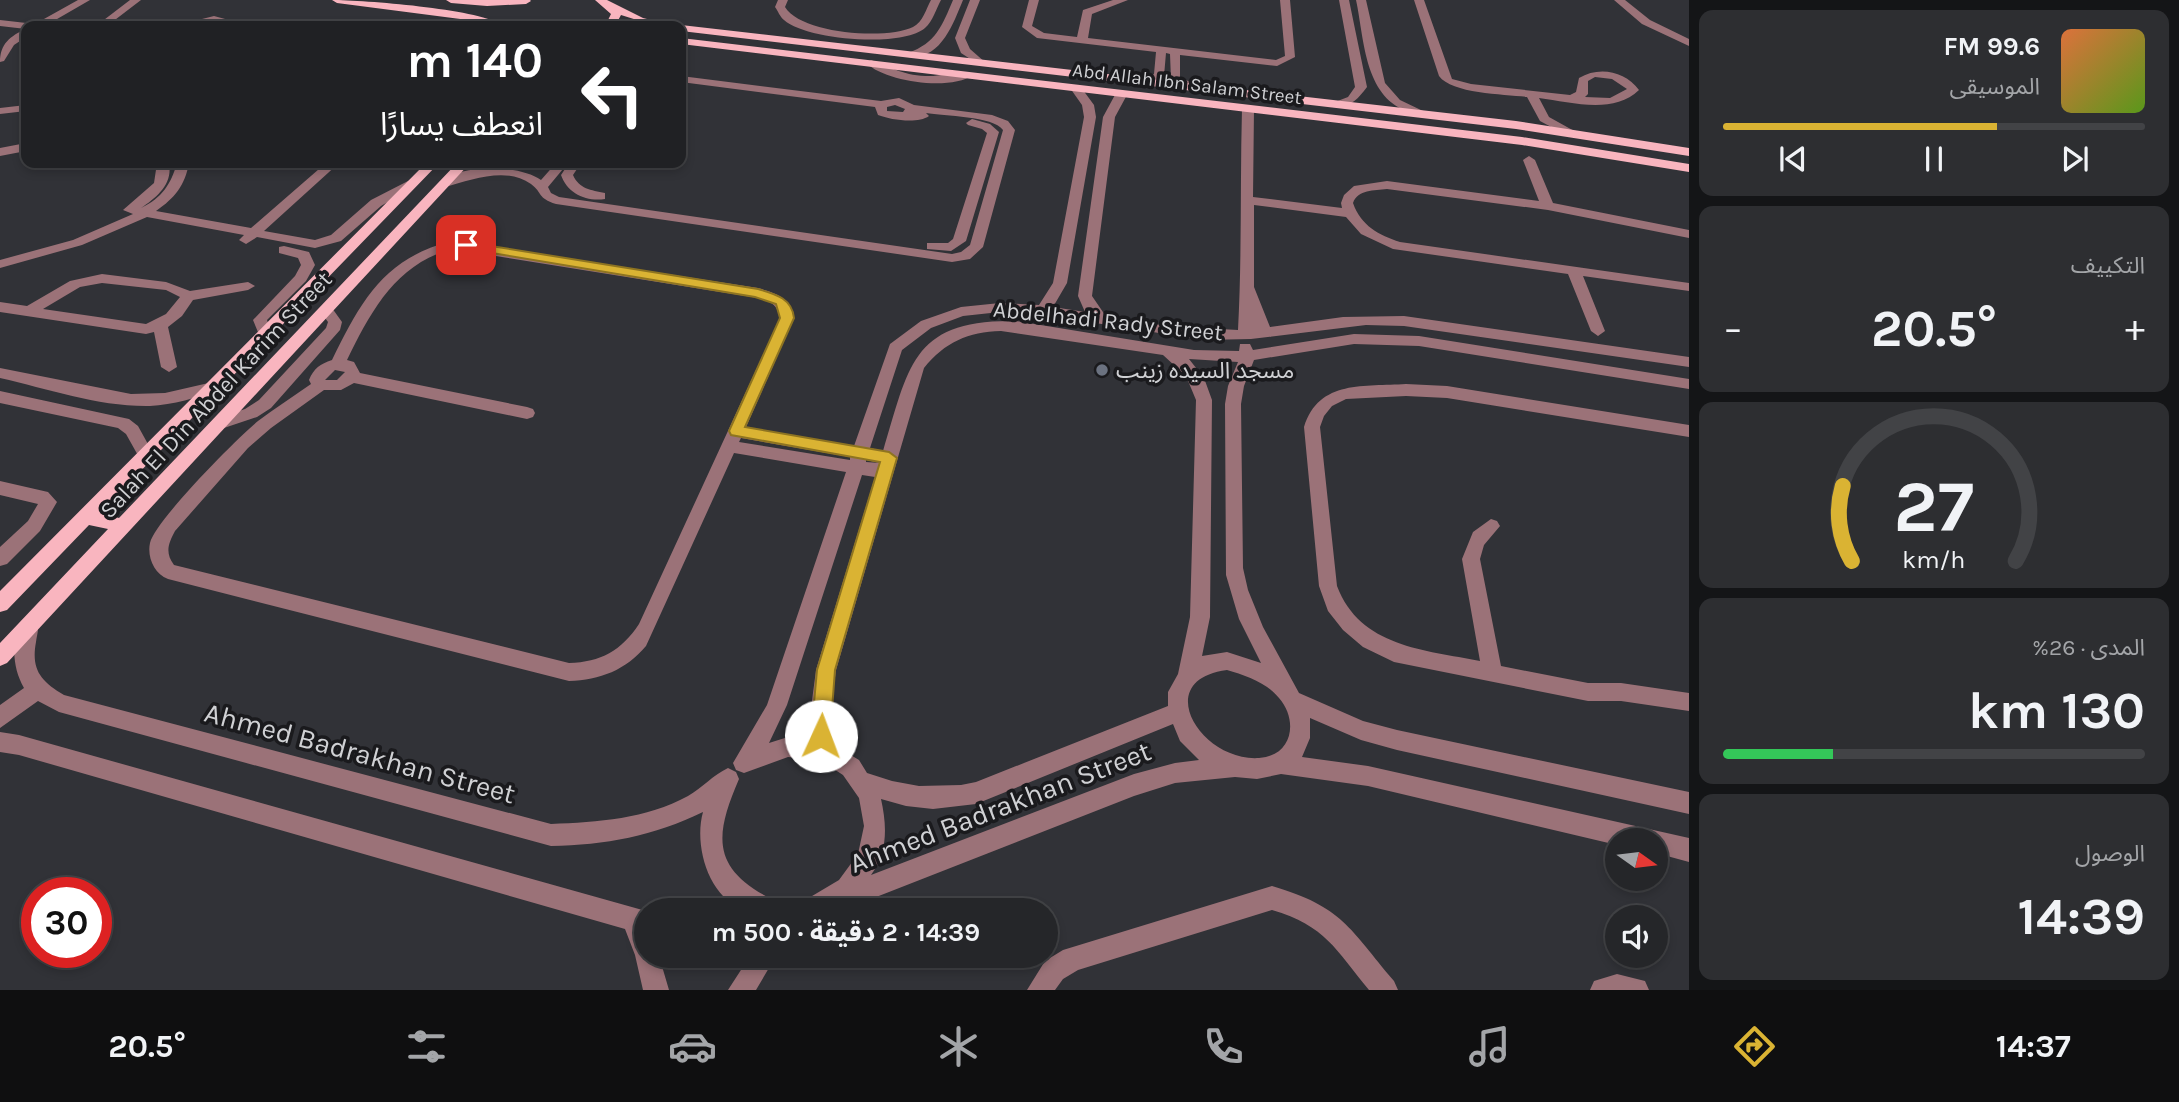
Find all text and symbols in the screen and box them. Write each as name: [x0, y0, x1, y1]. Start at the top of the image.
text: 99.6 FM: [1943, 31, 2040, 62]
text: 140 m: [406, 32, 543, 89]
icon: left: [567, 49, 658, 140]
street label: Abd Allah Ibn Salam Street: [1071, 59, 1303, 109]
text: الموسيقى: [1949, 73, 2040, 100]
text: انعطف يسارًا: [380, 106, 543, 143]
icon: previous: [1774, 140, 1812, 178]
icon: pause: [1915, 140, 1953, 178]
icon: next: [2056, 140, 2094, 178]
pin: [436, 215, 496, 275]
icon: arrive: [447, 226, 485, 264]
text: التكييف: [2071, 252, 2145, 279]
street label: Salah El Din Abdel Karim Street: [95, 266, 338, 524]
street label: Abdelhadi Rady Street: [992, 296, 1225, 347]
text: 20.5°: [1871, 298, 1997, 359]
text: −: [1723, 306, 1743, 351]
text: +: [2125, 306, 2145, 351]
place label: مسجد السيده زينب: [1116, 357, 1294, 384]
marker: مسجد السيده زينب: [1094, 362, 1110, 378]
text: 27: [1894, 464, 1974, 549]
text: km/h: [1902, 545, 1966, 574]
text: المدى · 26%: [2032, 634, 2145, 661]
text: 130 km: [1968, 680, 2145, 741]
street label: Ahmed Badrakhan Street: [201, 696, 519, 810]
position arrow: [784, 699, 858, 773]
street label: Ahmed Badrakhan Street: [845, 734, 1155, 880]
north arrow: [1605, 828, 1668, 891]
map controls: [1605, 828, 1668, 968]
text: الوصول: [2075, 840, 2145, 867]
speed limit sign: 30: [21, 877, 112, 968]
text: 14:39: [2017, 886, 2145, 947]
button: sound: [1605, 905, 1668, 968]
text: 14:39 · 2 دقيقة · 500 m: [712, 917, 980, 948]
icon: filters: [402, 1022, 451, 1071]
icon: car: [668, 1022, 717, 1071]
icon: climate: [934, 1022, 983, 1071]
icon: phone: [1199, 1022, 1248, 1071]
icon: music: [1465, 1022, 1514, 1071]
icon: directions: [1730, 1022, 1779, 1071]
text: 20.5°: [108, 1028, 186, 1065]
text: 14:37: [1996, 1028, 2071, 1065]

